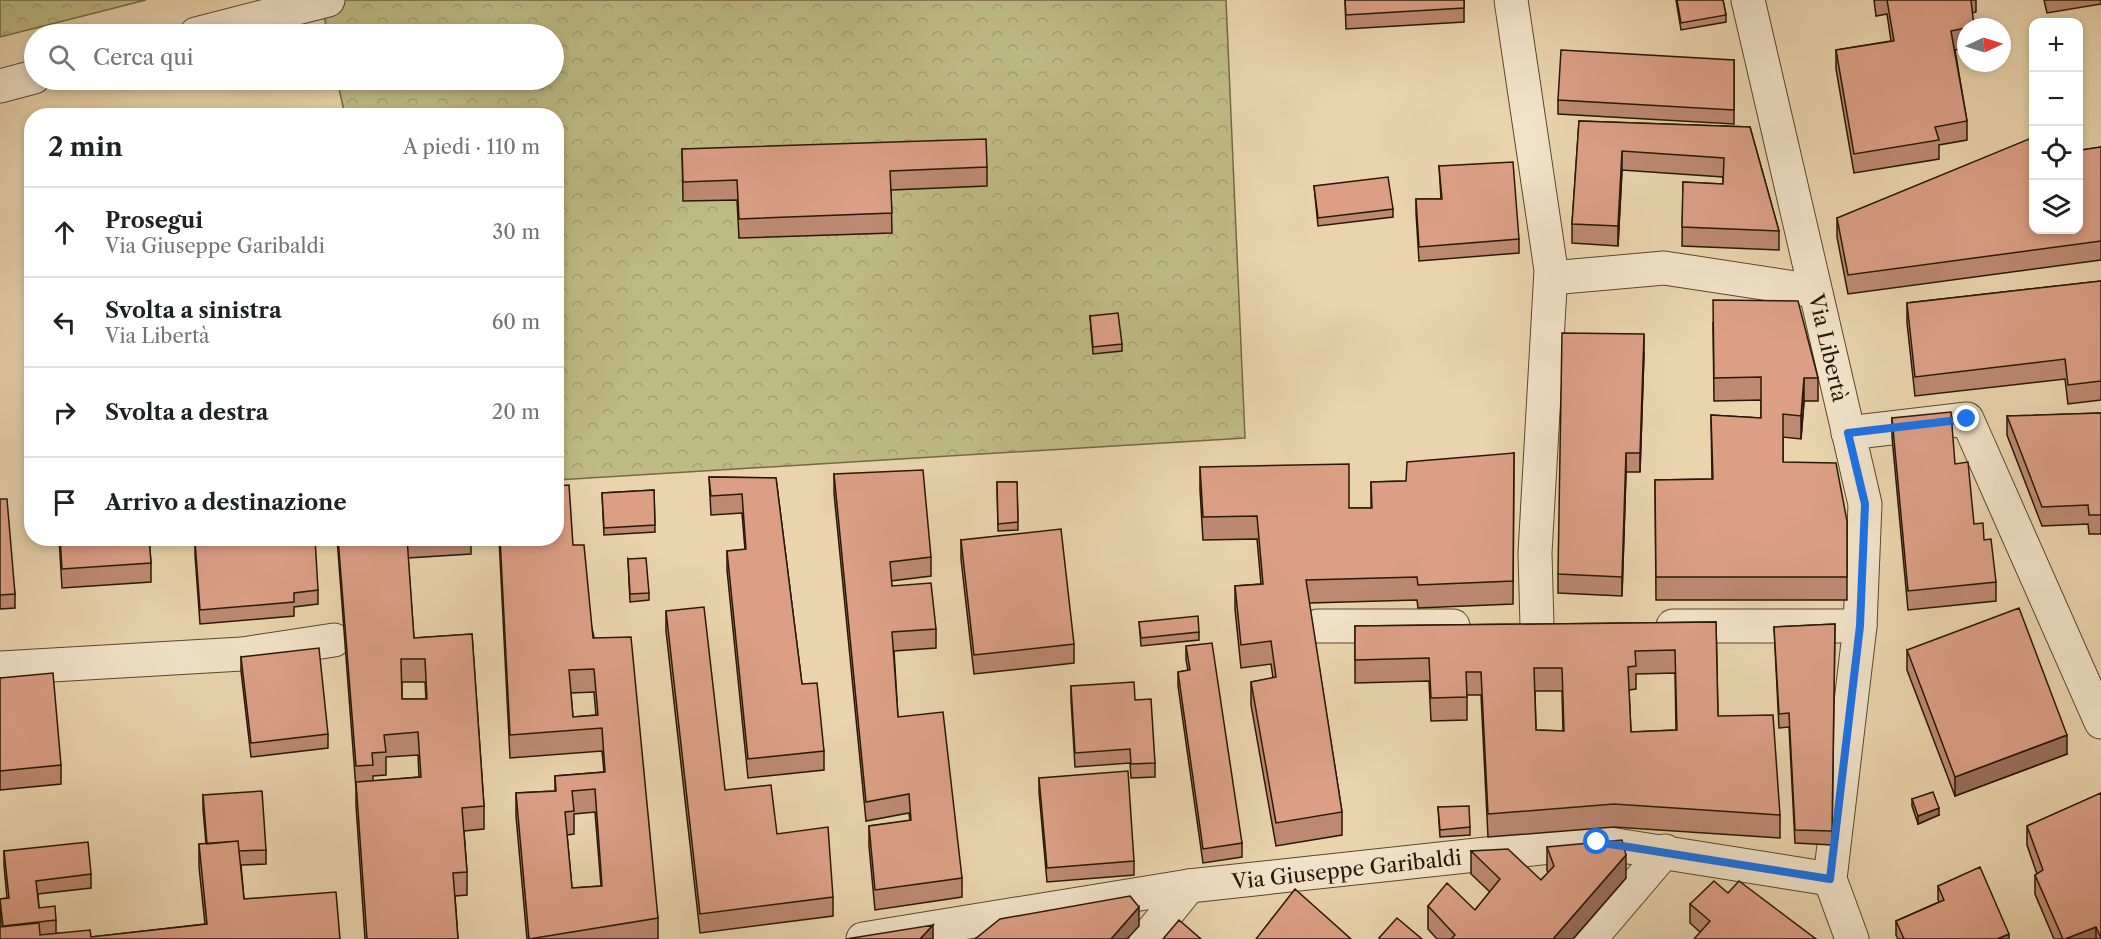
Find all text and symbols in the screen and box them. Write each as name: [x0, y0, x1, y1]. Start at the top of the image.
north arrow: [1957, 18, 2011, 72]
map controls: [2029, 18, 2083, 234]
button: +: [2029, 18, 2083, 72]
search box: [24, 24, 564, 90]
icon: search: [45, 41, 78, 74]
text: Cerca qui: [93, 44, 194, 71]
button: −: [2029, 72, 2083, 126]
button: locate: [2029, 126, 2083, 180]
text: 2 min: [48, 131, 123, 163]
text: A piedi · 110 m: [403, 135, 540, 159]
button: layers: [2029, 180, 2083, 234]
text: Prosegui: [105, 207, 203, 234]
icon: ahead: [48, 216, 81, 249]
text: 30 m: [492, 220, 540, 244]
text: Via Giuseppe Garibaldi: [105, 234, 325, 258]
street label: Via Libertà: [1804, 290, 1854, 405]
text: Svolta a sinistra: [105, 297, 282, 324]
icon: left: [48, 306, 81, 339]
text: 60 m: [492, 310, 540, 334]
text: Via Libertà: [105, 324, 210, 348]
icon: right: [48, 396, 81, 429]
text: Svolta a destra: [105, 399, 268, 426]
text: 20 m: [492, 400, 540, 424]
route end: [1953, 405, 1979, 431]
icon: arrive: [48, 486, 81, 519]
text: Arrivo a destinazione: [105, 489, 347, 516]
route start: [1583, 828, 1609, 854]
street label: Via Giuseppe Garibaldi: [1230, 844, 1463, 894]

